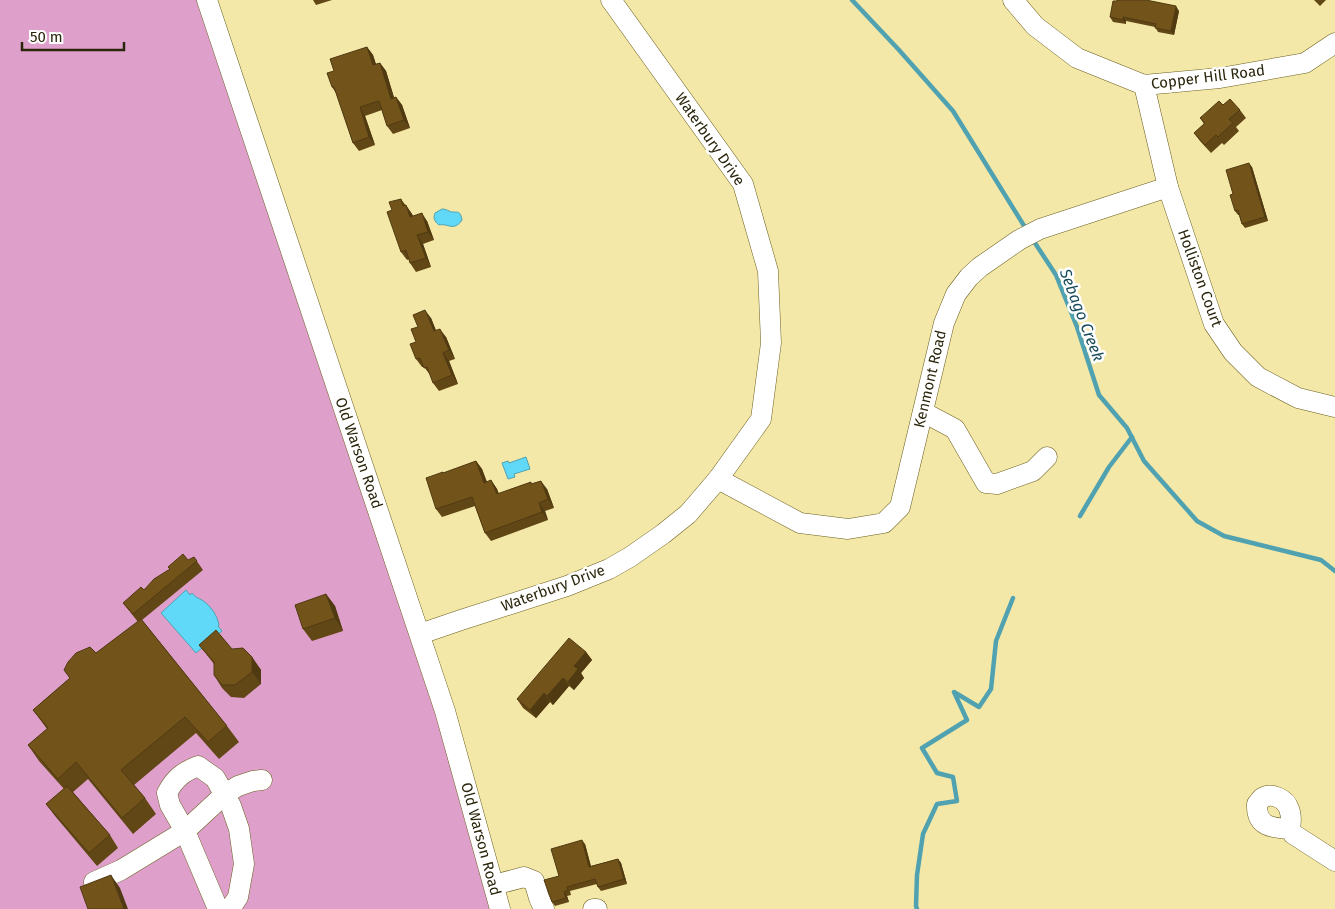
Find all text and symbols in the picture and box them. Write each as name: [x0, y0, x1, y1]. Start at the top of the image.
scale bar: [22, 20, 125, 52]
text: 50 m: [30, 28, 63, 46]
street label: Copper Hill Road: [1150, 61, 1266, 93]
street label: Waterbury Drive: [671, 89, 749, 189]
street label: Holliston Court: [1174, 227, 1226, 330]
water label: Sebago Creek: [1055, 265, 1108, 364]
street label: Kenmont Road: [910, 328, 950, 430]
street label: Old Warson Road: [332, 395, 386, 511]
street label: Waterbury Drive: [499, 561, 607, 615]
street label: Old Warson Road: [457, 780, 505, 898]

